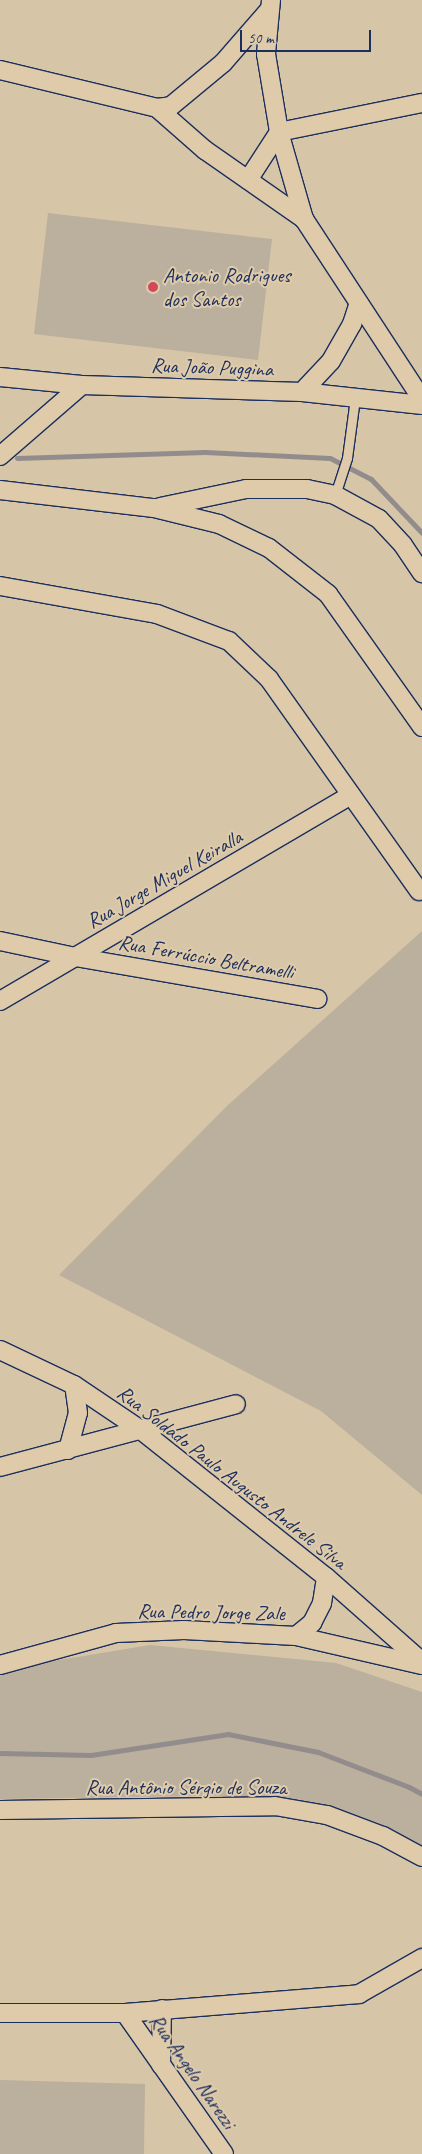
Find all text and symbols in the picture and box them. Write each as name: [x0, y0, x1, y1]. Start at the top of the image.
scale bar: [242, 20, 373, 52]
text: 50 m: [248, 29, 274, 48]
place label: Antonio Rodrigues dos Santos: [163, 262, 290, 312]
marker: Antonio Rodrigues dos Santos: [147, 281, 159, 293]
street label: Rua João Puggina: [151, 352, 273, 382]
street label: Rua Jorge Miguel Keiralla: [82, 824, 246, 934]
street label: Rua Ferrúccio Beltramelli: [117, 929, 295, 985]
street label: Rua Soldado Paulo Augusto Andrele Silva: [112, 1380, 352, 1574]
street label: Rua Pedro Jorge Zale: [137, 1598, 285, 1626]
street label: Rua Antônio Sérgio de Souza: [86, 1774, 286, 1800]
street label: Rua Angelo Narezzi: [144, 2008, 242, 2134]

